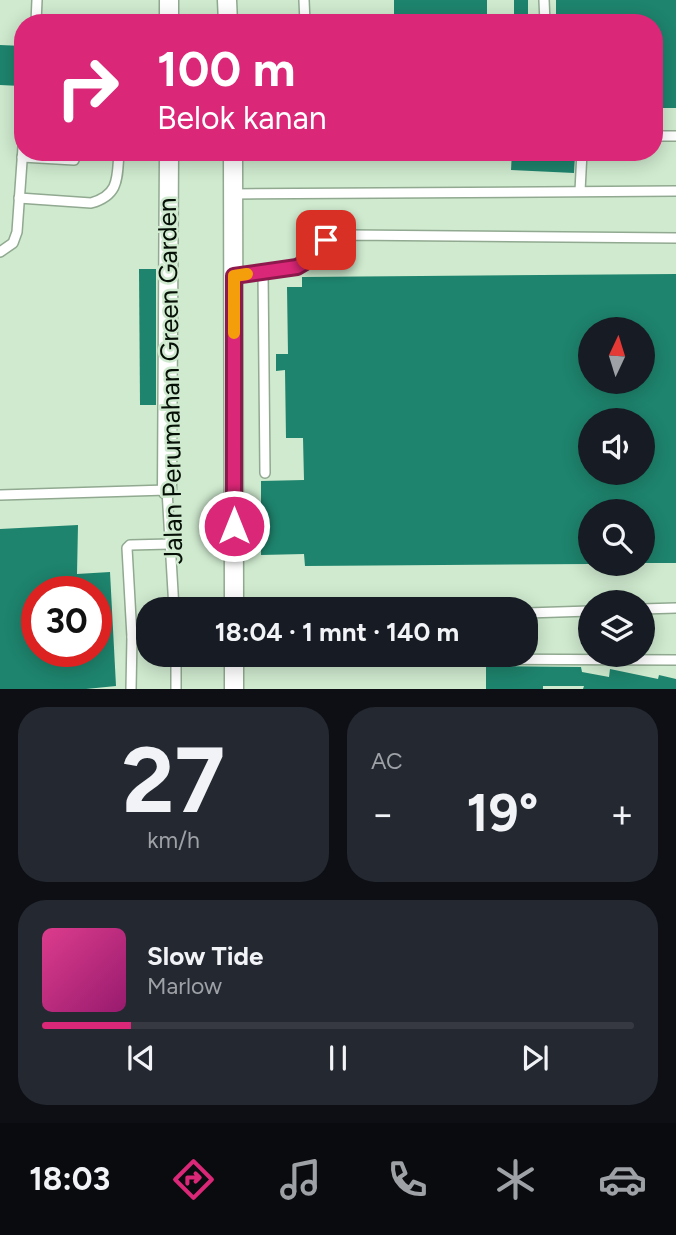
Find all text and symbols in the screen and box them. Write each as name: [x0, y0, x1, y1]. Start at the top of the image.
text: 100 m: [157, 39, 296, 98]
icon: right: [42, 42, 133, 133]
text: Belok kanan: [157, 99, 327, 137]
street label: Jalan Perumahan Green Garden: [151, 197, 189, 565]
pin: [296, 210, 356, 270]
icon: arrive: [307, 221, 345, 259]
north arrow: [578, 317, 654, 394]
map controls: [578, 317, 655, 667]
button: sound: [578, 408, 655, 485]
position arrow: [197, 489, 271, 563]
button: search: [578, 499, 655, 576]
speed limit sign: 30: [21, 576, 112, 667]
button: layers: [578, 590, 655, 667]
text: 18:04 · 1 mnt · 140 m: [215, 616, 459, 648]
text: 27: [122, 726, 225, 835]
text: AC: [371, 747, 403, 775]
text: 19°: [467, 782, 538, 844]
text: −: [371, 791, 395, 837]
text: +: [610, 791, 634, 837]
text: km/h: [147, 826, 200, 854]
text: Slow Tide: [147, 940, 263, 972]
text: Marlow: [147, 972, 222, 1000]
icon: previous: [122, 1039, 160, 1077]
icon: pause: [319, 1039, 357, 1077]
icon: next: [516, 1039, 554, 1077]
icon: directions: [169, 1155, 218, 1204]
icon: music: [276, 1155, 325, 1204]
icon: phone: [383, 1155, 432, 1204]
icon: climate: [491, 1155, 540, 1204]
icon: car: [598, 1155, 647, 1204]
text: 18:03: [29, 1160, 110, 1198]

